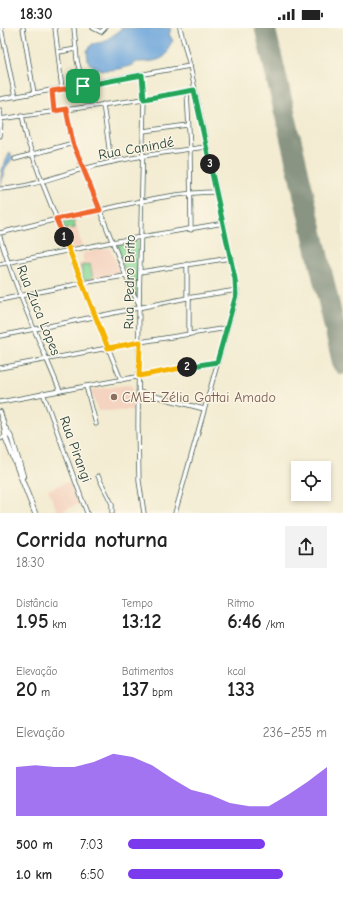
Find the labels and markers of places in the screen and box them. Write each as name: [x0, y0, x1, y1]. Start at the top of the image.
pin: [66, 69, 100, 103]
pin: 3: [200, 154, 220, 174]
pin: 1: [54, 227, 74, 247]
pin: 2: [177, 357, 197, 377]
place label: CMEI Zélia Gattai Amado: [122, 389, 276, 406]
marker: CMEI Zélia Gattai Amado: [109, 392, 119, 402]

